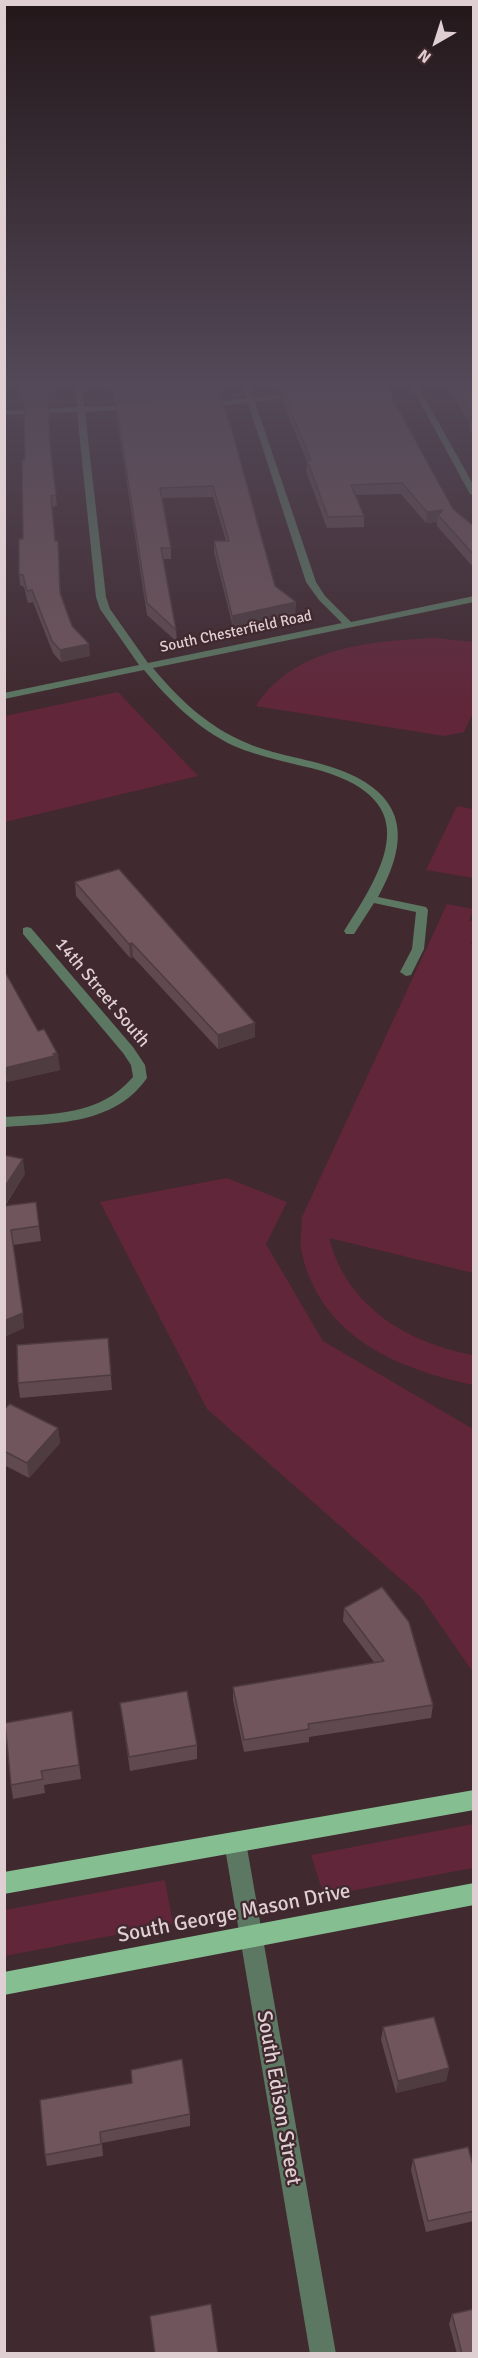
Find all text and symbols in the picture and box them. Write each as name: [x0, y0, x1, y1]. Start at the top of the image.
north arrow: [406, 12, 466, 72]
text: N: [414, 45, 435, 67]
street label: South Chesterfield Road: [158, 607, 314, 657]
street label: 14th Street South: [50, 934, 154, 1052]
street label: South George Mason Drive: [115, 1879, 353, 1949]
street label: South Edison Street: [250, 2009, 306, 2187]

